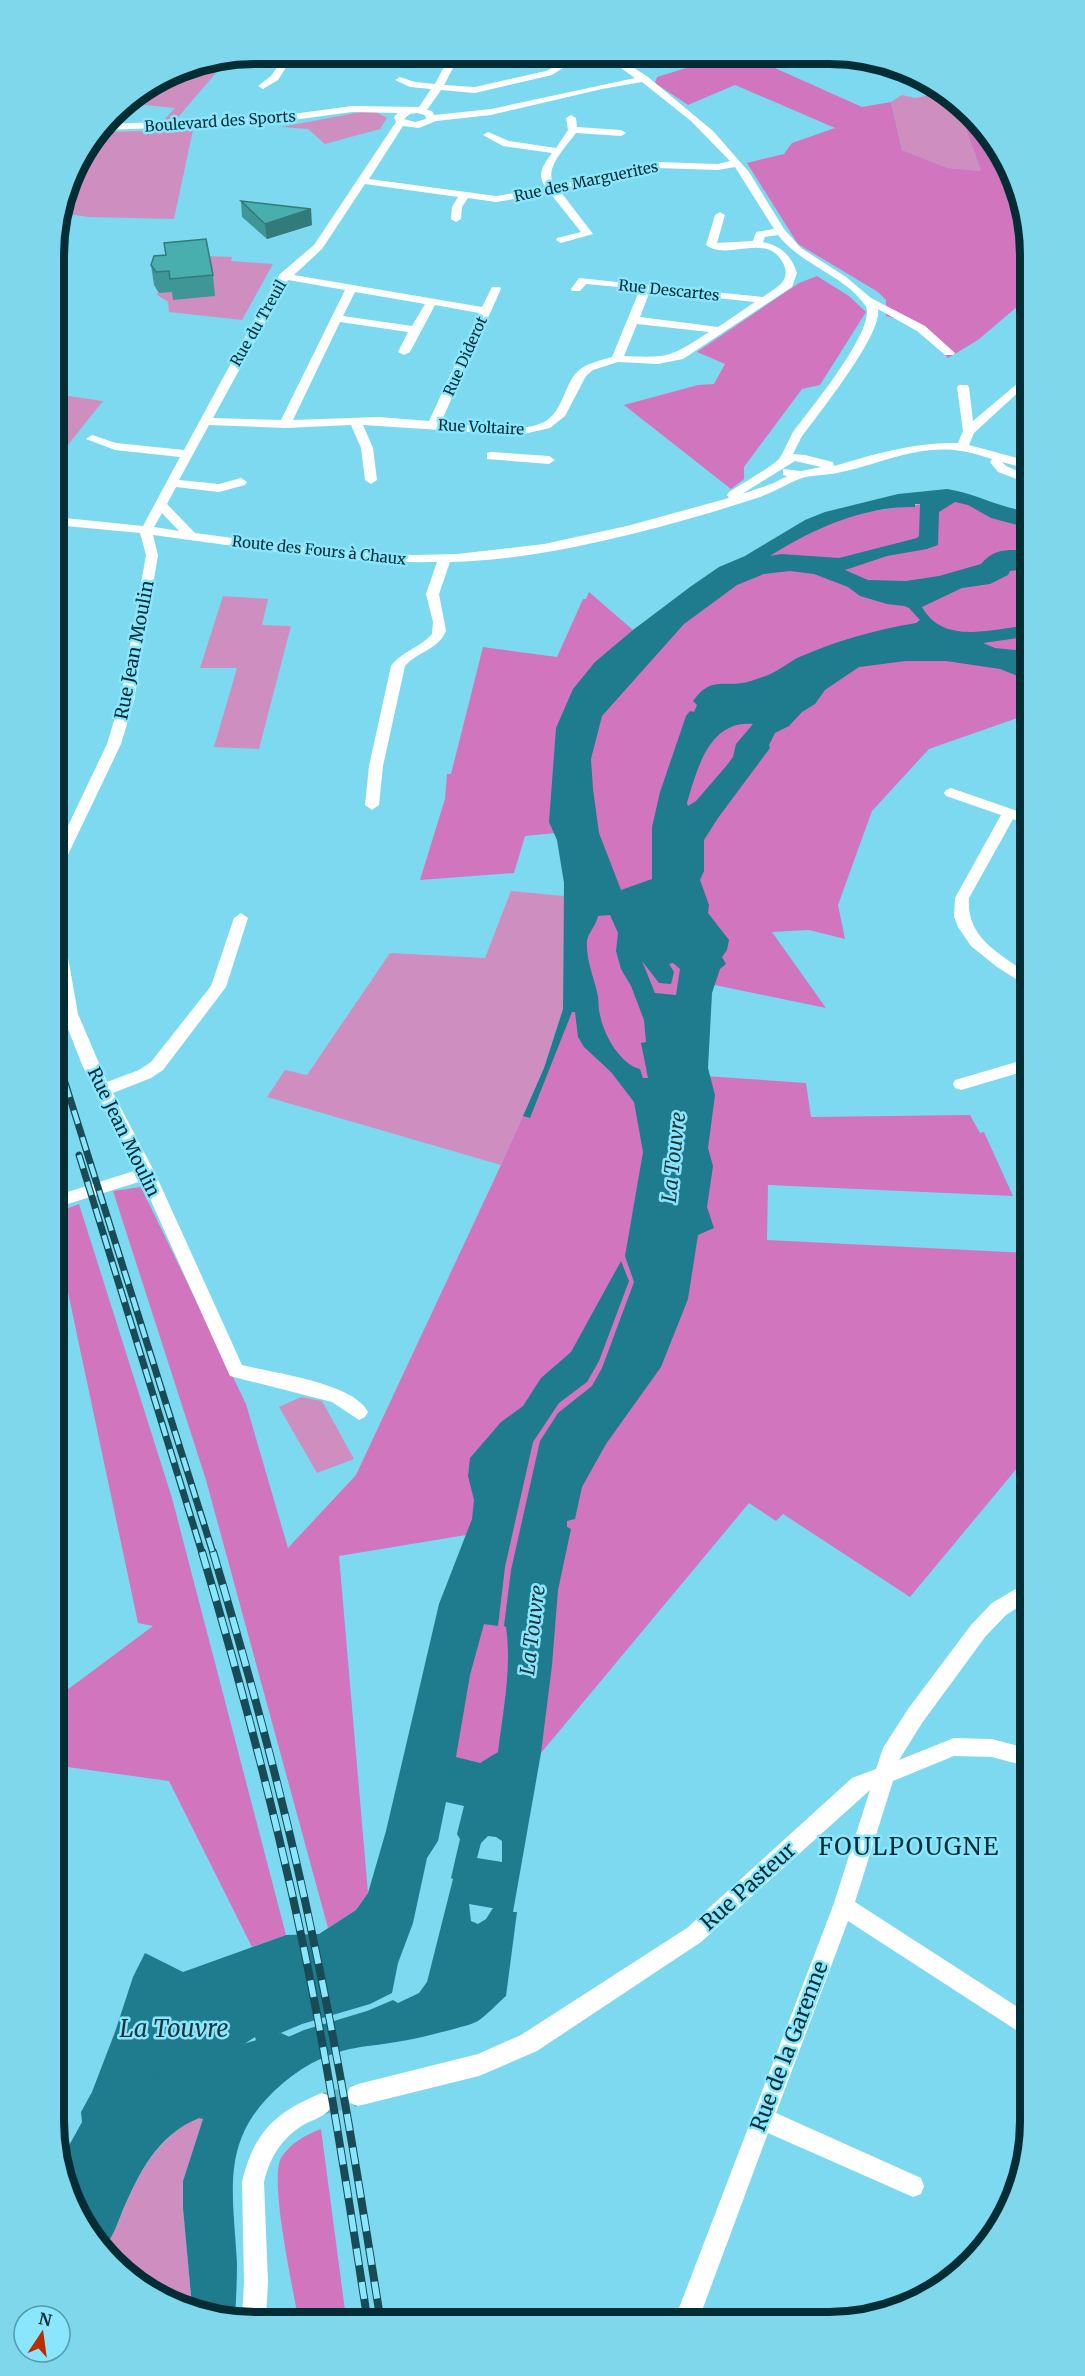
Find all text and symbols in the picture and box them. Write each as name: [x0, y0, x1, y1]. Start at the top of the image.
street label: Boulevard des Sports: [144, 106, 296, 136]
street label: Rue des Marguerites: [512, 156, 660, 206]
street label: Rue Descartes: [618, 275, 720, 305]
street label: Rue du Treuil: [226, 276, 291, 369]
street label: Rue Diderot: [439, 313, 491, 399]
street label: Rue Voltaire: [437, 415, 525, 439]
street label: Route des Fours à Chaux: [231, 531, 407, 569]
street label: Rue Jean Moulin: [109, 578, 159, 722]
street label: Rue Jean Moulin: [83, 1063, 165, 1201]
water label: La Touvre: [656, 1111, 690, 1203]
water label: La Touvre: [514, 1583, 550, 1677]
district label: FOULPOUGNE: [818, 1831, 1000, 1862]
street label: Rue Pasteur: [695, 1836, 801, 1936]
street label: Rue de la Garenne: [744, 1957, 834, 2135]
water label: La Touvre: [120, 2013, 228, 2044]
north arrow: [12, 2304, 72, 2364]
text: N: [37, 2308, 54, 2331]

